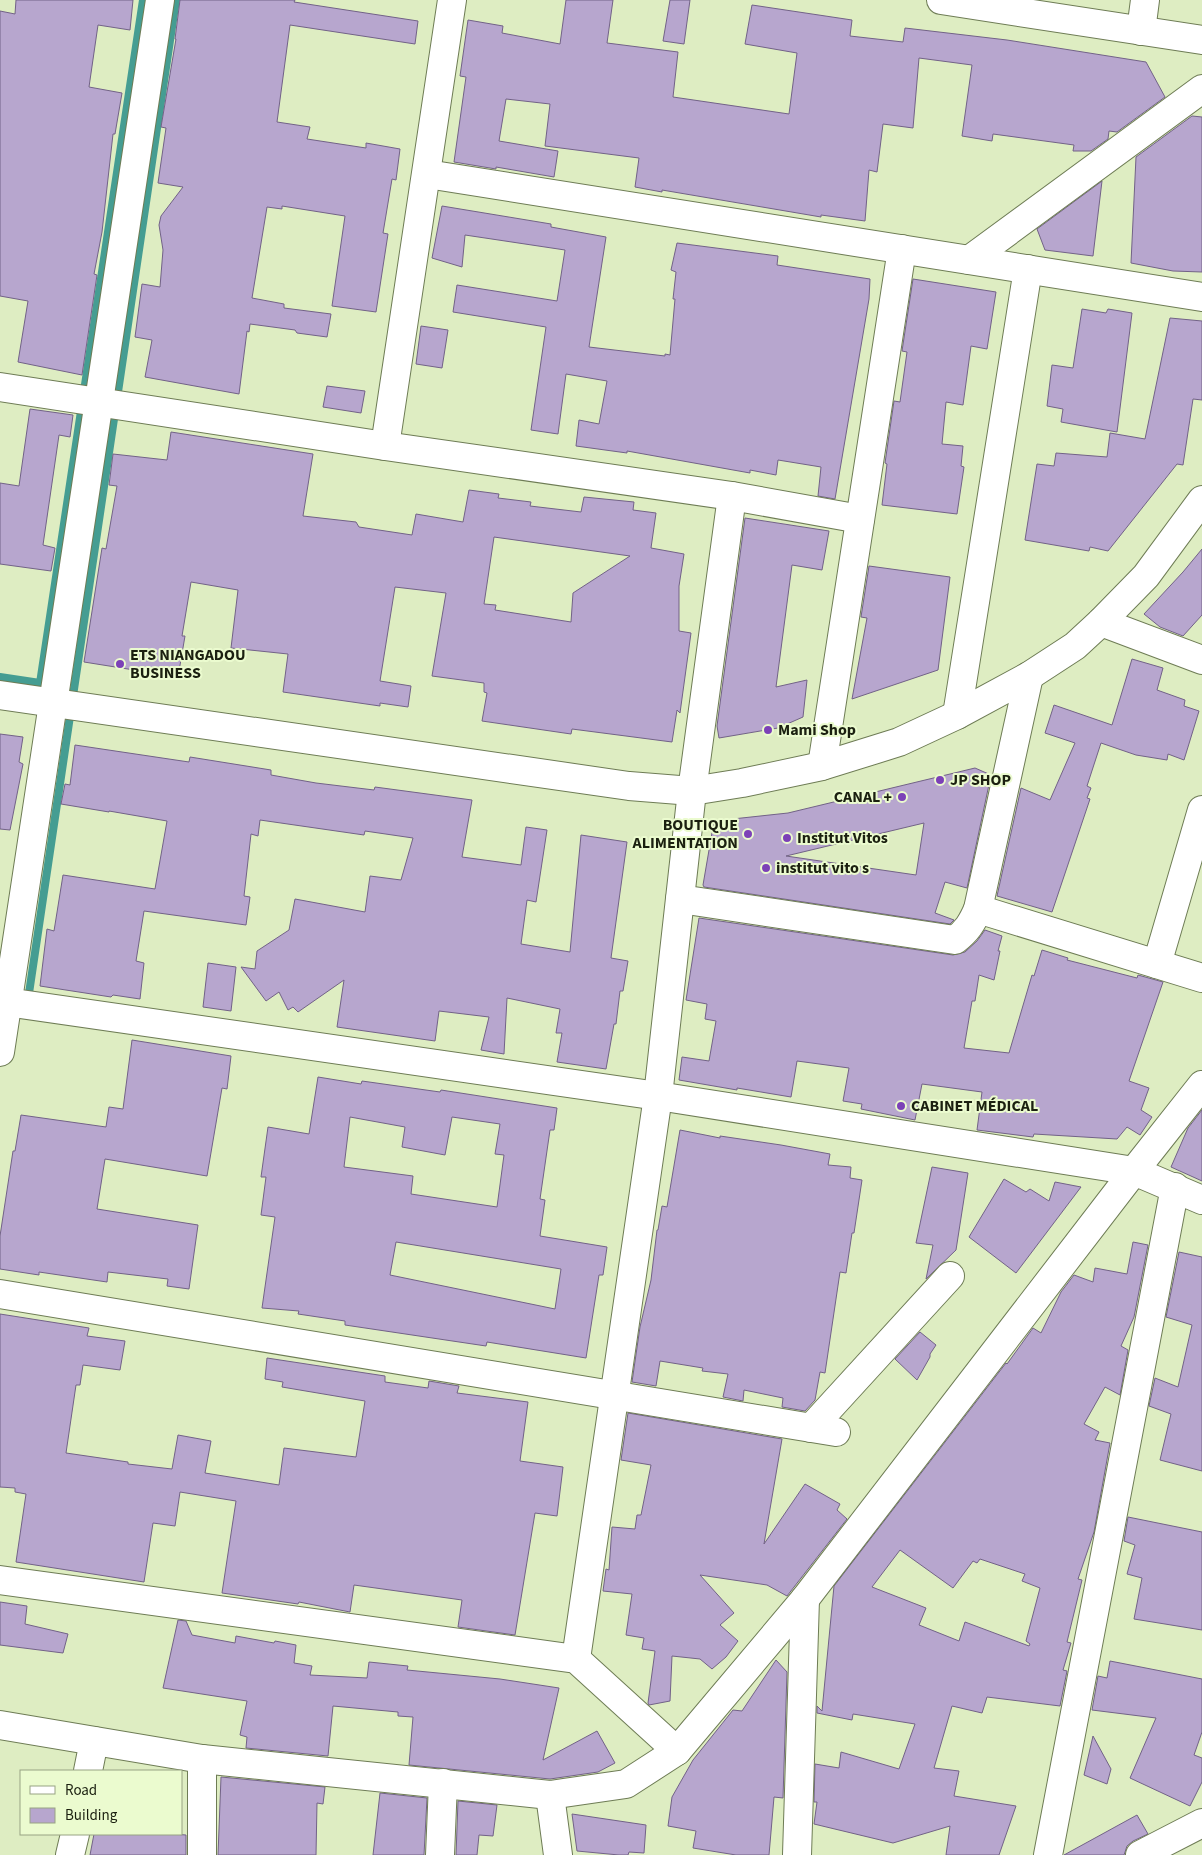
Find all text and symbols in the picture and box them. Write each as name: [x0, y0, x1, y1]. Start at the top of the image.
place label: ETS NIANGADOU BUSINESS: [130, 644, 246, 684]
marker: ETS NIANGADOU BUSINESS: [114, 658, 126, 670]
place label: Mami Shop: [778, 719, 856, 741]
marker: Mami Shop: [762, 724, 774, 736]
place label: JP SHOP: [950, 769, 1011, 791]
marker: JP SHOP: [934, 774, 946, 786]
place label: CANAL +: [834, 786, 892, 808]
marker: CANAL +: [896, 791, 908, 803]
place label: BOUTIQUE ALIMENTATION: [632, 814, 738, 854]
place label: Institut Vitos: [797, 827, 888, 849]
marker: BOUTIQUE ALIMENTATION: [742, 828, 754, 840]
marker: Institut Vitos: [781, 832, 793, 844]
place label: institut vito s: [776, 857, 869, 879]
marker: institut vito s: [760, 862, 772, 874]
place label: CABINET MÉDICAL: [911, 1095, 1038, 1117]
marker: CABINET MÉDICAL: [895, 1100, 907, 1112]
legend: [20, 1770, 182, 1835]
text: Road: [65, 1780, 97, 1801]
text: Building: [65, 1805, 118, 1826]

